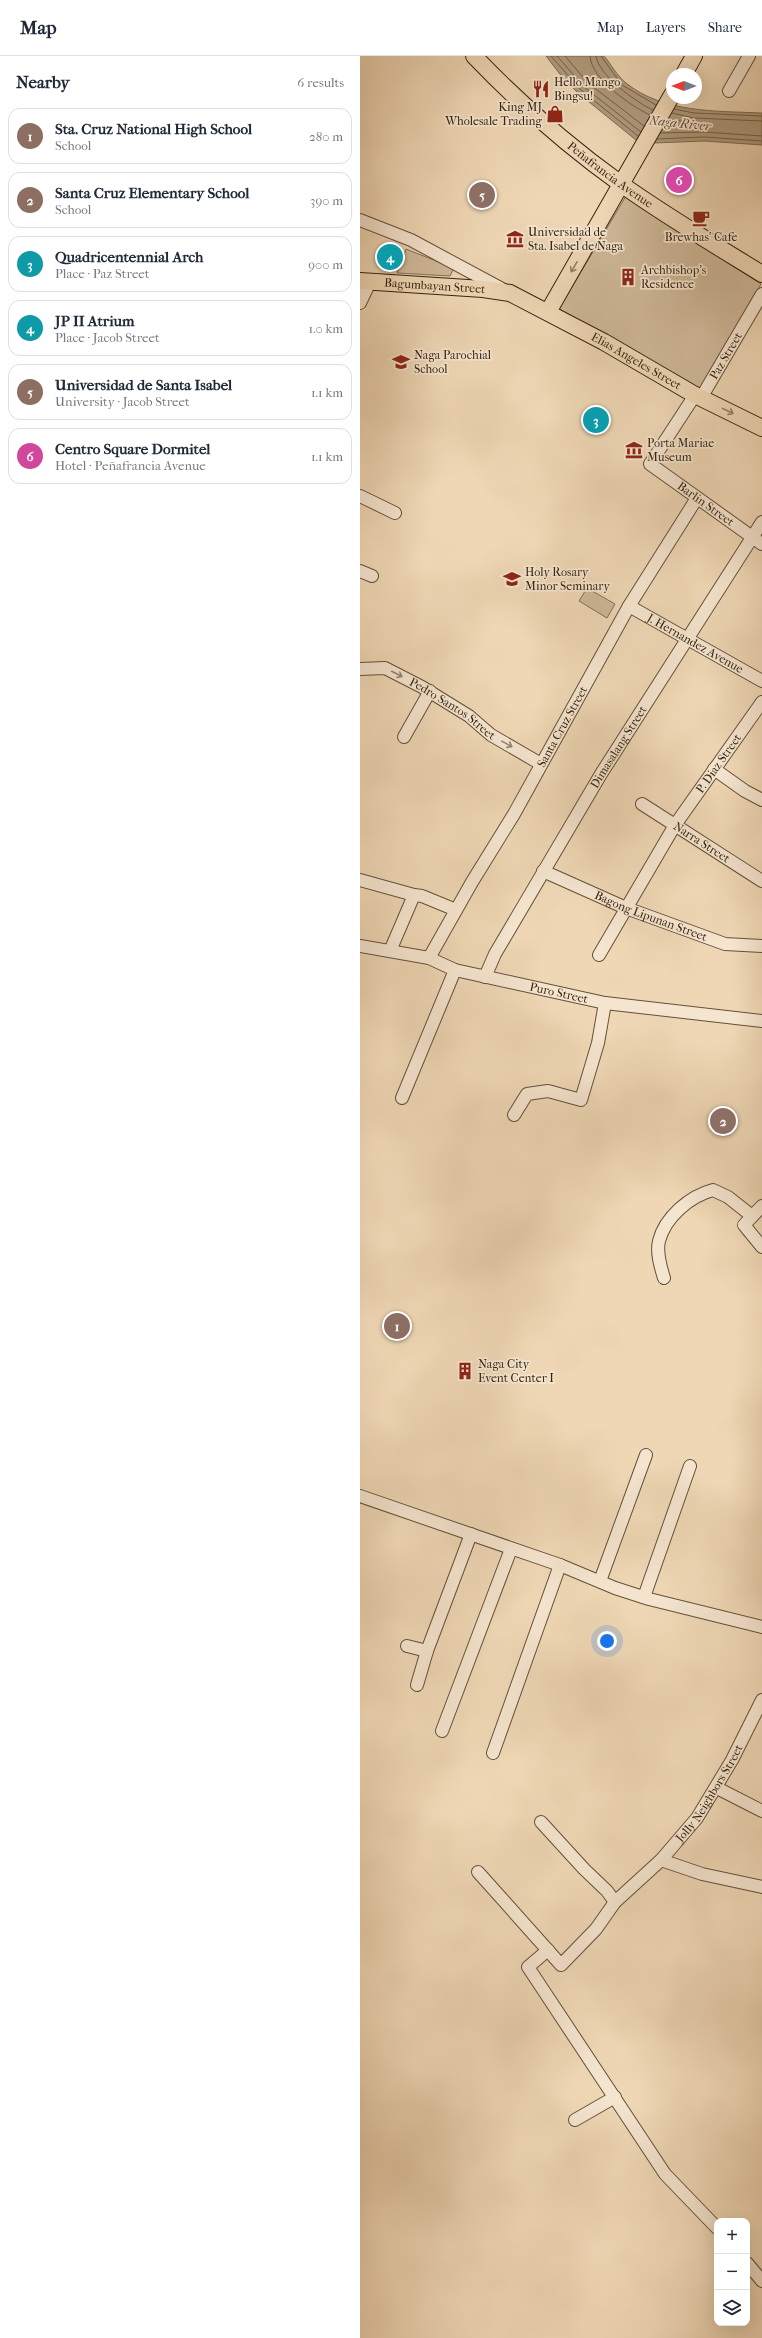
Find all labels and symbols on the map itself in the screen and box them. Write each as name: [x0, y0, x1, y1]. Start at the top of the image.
north arrow: [666, 68, 702, 104]
place label: Hello Mango Bingsu!: [554, 75, 620, 103]
restaurant icon: Hello Mango Bingsu!: [531, 79, 551, 99]
place label: King MJ Wholesale Trading: [444, 100, 543, 128]
shop icon: King MJ Wholesale Trading: [545, 104, 565, 124]
water label: Naga River: [647, 112, 713, 134]
street label: Peñafrancia Avenue: [565, 139, 656, 211]
pin: 6: [666, 165, 692, 195]
pin: 5: [469, 180, 495, 210]
cafe icon: Brewhas' Cafe: [691, 208, 711, 228]
place label: Universidad de Sta. Isabel de Naga: [528, 225, 624, 253]
museum icon: Universidad de Sta. Isabel de Naga: [505, 229, 525, 249]
place label: Brewhas' Cafe: [665, 230, 737, 244]
pin: 4: [377, 242, 403, 272]
one-way arrow: [569, 261, 577, 273]
place label: Archbishop's Residence: [640, 263, 707, 291]
building icon: Archbishop's Residence: [618, 267, 638, 287]
street label: Bagumbayan Street: [384, 276, 487, 296]
street label: Paz Street: [707, 329, 745, 382]
street label: Elias Angeles Street: [589, 330, 684, 393]
place label: Naga Parochial School: [414, 348, 492, 376]
school or university icon: Naga Parochial School: [391, 352, 411, 372]
pin: 3: [583, 405, 609, 435]
one-way arrow: [722, 408, 734, 415]
place label: Porta Mariae Museum: [647, 436, 714, 464]
museum icon: Porta Mariae Museum: [624, 440, 644, 460]
street label: Barlin Street: [675, 479, 738, 529]
place label: Holy Rosary Minor Seminary: [525, 565, 610, 593]
school or university icon: Holy Rosary Minor Seminary: [502, 569, 522, 589]
street label: J. Hernandez Avenue: [644, 610, 746, 676]
one-way arrow: [391, 671, 403, 679]
street label: Pedro Santos Street: [407, 675, 498, 743]
street label: Santa Cruz Street: [534, 683, 591, 770]
street label: Dimasalang Street: [587, 703, 650, 791]
street label: P. Diaz Street: [693, 731, 745, 796]
one-way arrow: [501, 740, 513, 748]
street label: Narra Street: [671, 819, 733, 866]
street label: Bagong Lipunan Street: [592, 888, 710, 944]
street label: Puro Street: [528, 980, 590, 1006]
pin: 2: [710, 1106, 736, 1136]
pin: 1: [384, 1311, 410, 1341]
place label: Naga City Event Center I: [478, 1357, 554, 1385]
building icon: Naga City Event Center I: [455, 1361, 475, 1381]
your location: [597, 1631, 617, 1651]
street label: Jolly Neighbors Street: [672, 1742, 746, 1845]

